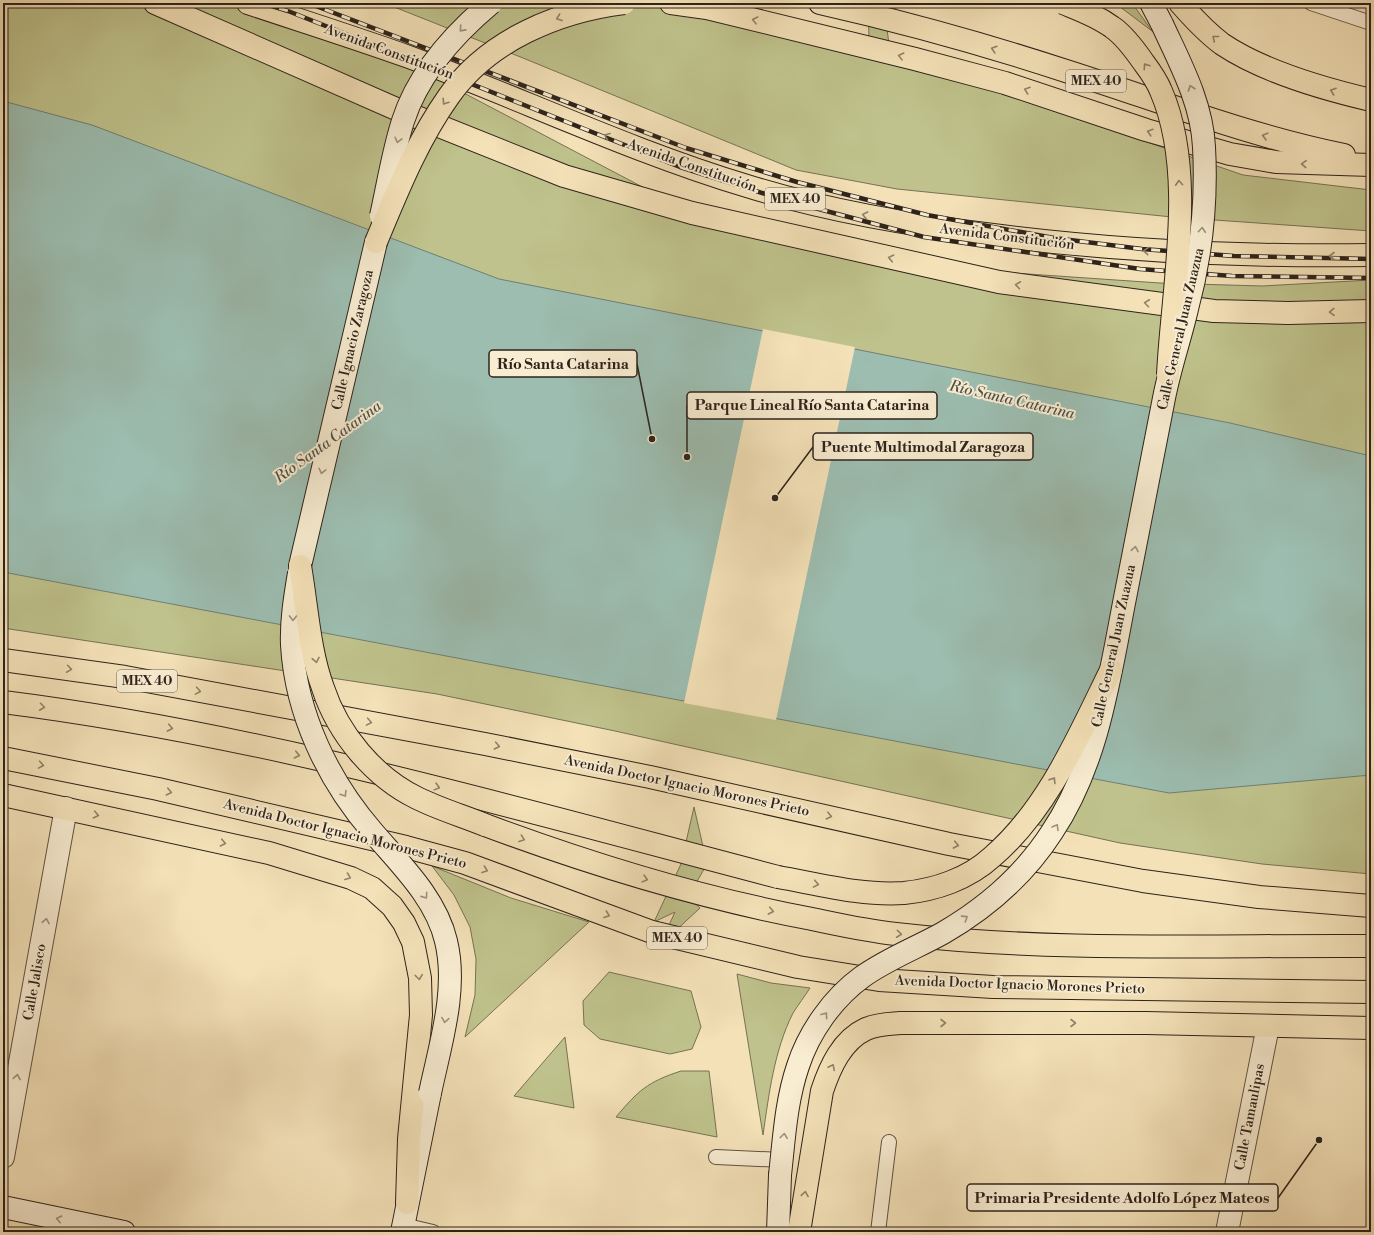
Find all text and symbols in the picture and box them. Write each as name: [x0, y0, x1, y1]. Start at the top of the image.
one-way arrow: [555, 14, 562, 22]
one-way arrow: [752, 16, 759, 25]
street label: Avenida Constitución: [321, 20, 457, 84]
one-way arrow: [460, 24, 467, 32]
one-way arrow: [1213, 36, 1220, 43]
one-way arrow: [991, 45, 998, 54]
one-way arrow: [898, 52, 904, 60]
one-way arrow: [1143, 63, 1151, 70]
road number: MEX 40: [1066, 70, 1126, 92]
one-way arrow: [1187, 85, 1195, 92]
one-way arrow: [1023, 87, 1030, 95]
one-way arrow: [1330, 87, 1337, 95]
one-way arrow: [442, 98, 450, 105]
one-way arrow: [1147, 128, 1154, 137]
one-way arrow: [603, 132, 610, 140]
one-way arrow: [1262, 132, 1268, 140]
street label: Avenida Constitución: [624, 135, 760, 197]
one-way arrow: [394, 136, 403, 143]
one-way arrow: [1301, 159, 1307, 168]
one-way arrow: [1174, 180, 1183, 186]
road number: MEX 40: [765, 188, 825, 210]
one-way arrow: [861, 211, 868, 220]
street label: Avenida Constitución: [937, 220, 1076, 254]
one-way arrow: [1197, 227, 1206, 233]
street label: Calle General Juan Zuazua: [1154, 245, 1209, 412]
one-way arrow: [1143, 246, 1149, 255]
one-way arrow: [1329, 252, 1335, 260]
one-way arrow: [887, 255, 894, 263]
street label: Calle Ignacio Zaragoza: [328, 267, 378, 412]
one-way arrow: [1015, 281, 1021, 290]
one-way arrow: [1144, 298, 1150, 307]
one-way arrow: [1329, 308, 1335, 316]
callout: Río Santa Catarina: [489, 350, 637, 377]
text: Río Santa Catarina: [497, 355, 630, 374]
water label: Río Santa Catarina: [947, 376, 1077, 424]
callout: Parque Lineal Río Santa Catarina: [687, 392, 937, 419]
water label: Río Santa Catarina: [270, 396, 386, 488]
text: Parque Lineal Río Santa Catarina: [695, 396, 930, 415]
callout: Puente Multimodal Zaragoza: [813, 433, 1033, 460]
text: Puente Multimodal Zaragoza: [821, 438, 1026, 457]
one-way arrow: [319, 468, 327, 474]
one-way arrow: [1130, 546, 1138, 552]
street label: Calle General Juan Zuazua: [1088, 562, 1140, 729]
one-way arrow: [289, 615, 297, 621]
one-way arrow: [311, 657, 319, 663]
one-way arrow: [66, 664, 72, 673]
road number: MEX 40: [117, 670, 177, 692]
one-way arrow: [194, 686, 201, 694]
one-way arrow: [39, 702, 45, 711]
one-way arrow: [366, 717, 372, 726]
one-way arrow: [167, 723, 173, 731]
one-way arrow: [494, 741, 500, 750]
one-way arrow: [294, 750, 300, 758]
street label: Avenida Doctor Ignacio Morones Prieto: [562, 751, 811, 821]
one-way arrow: [38, 760, 44, 769]
one-way arrow: [1049, 777, 1056, 784]
one-way arrow: [434, 783, 441, 791]
one-way arrow: [165, 787, 172, 795]
one-way arrow: [340, 790, 347, 797]
street label: Avenida Doctor Ignacio Morones Prieto: [220, 795, 469, 873]
one-way arrow: [93, 810, 99, 818]
one-way arrow: [826, 812, 833, 820]
one-way arrow: [1051, 824, 1058, 831]
one-way arrow: [518, 834, 525, 842]
one-way arrow: [220, 838, 226, 846]
one-way arrow: [953, 841, 959, 849]
one-way arrow: [481, 865, 488, 874]
one-way arrow: [345, 872, 352, 880]
one-way arrow: [642, 874, 649, 883]
one-way arrow: [813, 879, 819, 888]
one-way arrow: [420, 892, 427, 899]
one-way arrow: [768, 907, 774, 915]
one-way arrow: [603, 910, 610, 918]
one-way arrow: [961, 916, 968, 923]
one-way arrow: [41, 918, 49, 924]
road number: MEX 40: [647, 927, 707, 949]
one-way arrow: [896, 930, 902, 939]
street label: Calle Jalisco: [19, 942, 51, 1022]
street label: Avenida Doctor Ignacio Morones Prieto: [894, 972, 1145, 998]
one-way arrow: [414, 973, 423, 980]
one-way arrow: [820, 1012, 828, 1019]
one-way arrow: [441, 1017, 449, 1023]
one-way arrow: [940, 1019, 946, 1027]
one-way arrow: [1070, 1019, 1076, 1027]
street label: Calle Tamaulipas: [1231, 1062, 1269, 1172]
one-way arrow: [827, 1064, 834, 1071]
one-way arrow: [13, 1074, 21, 1080]
one-way arrow: [780, 1133, 789, 1139]
callout: Primaria Presidente Adolfo López Mateos: [967, 1184, 1278, 1211]
text: Primaria Presidente Adolfo López Mateos: [974, 1189, 1270, 1208]
one-way arrow: [800, 1190, 809, 1197]
one-way arrow: [56, 1215, 62, 1223]

